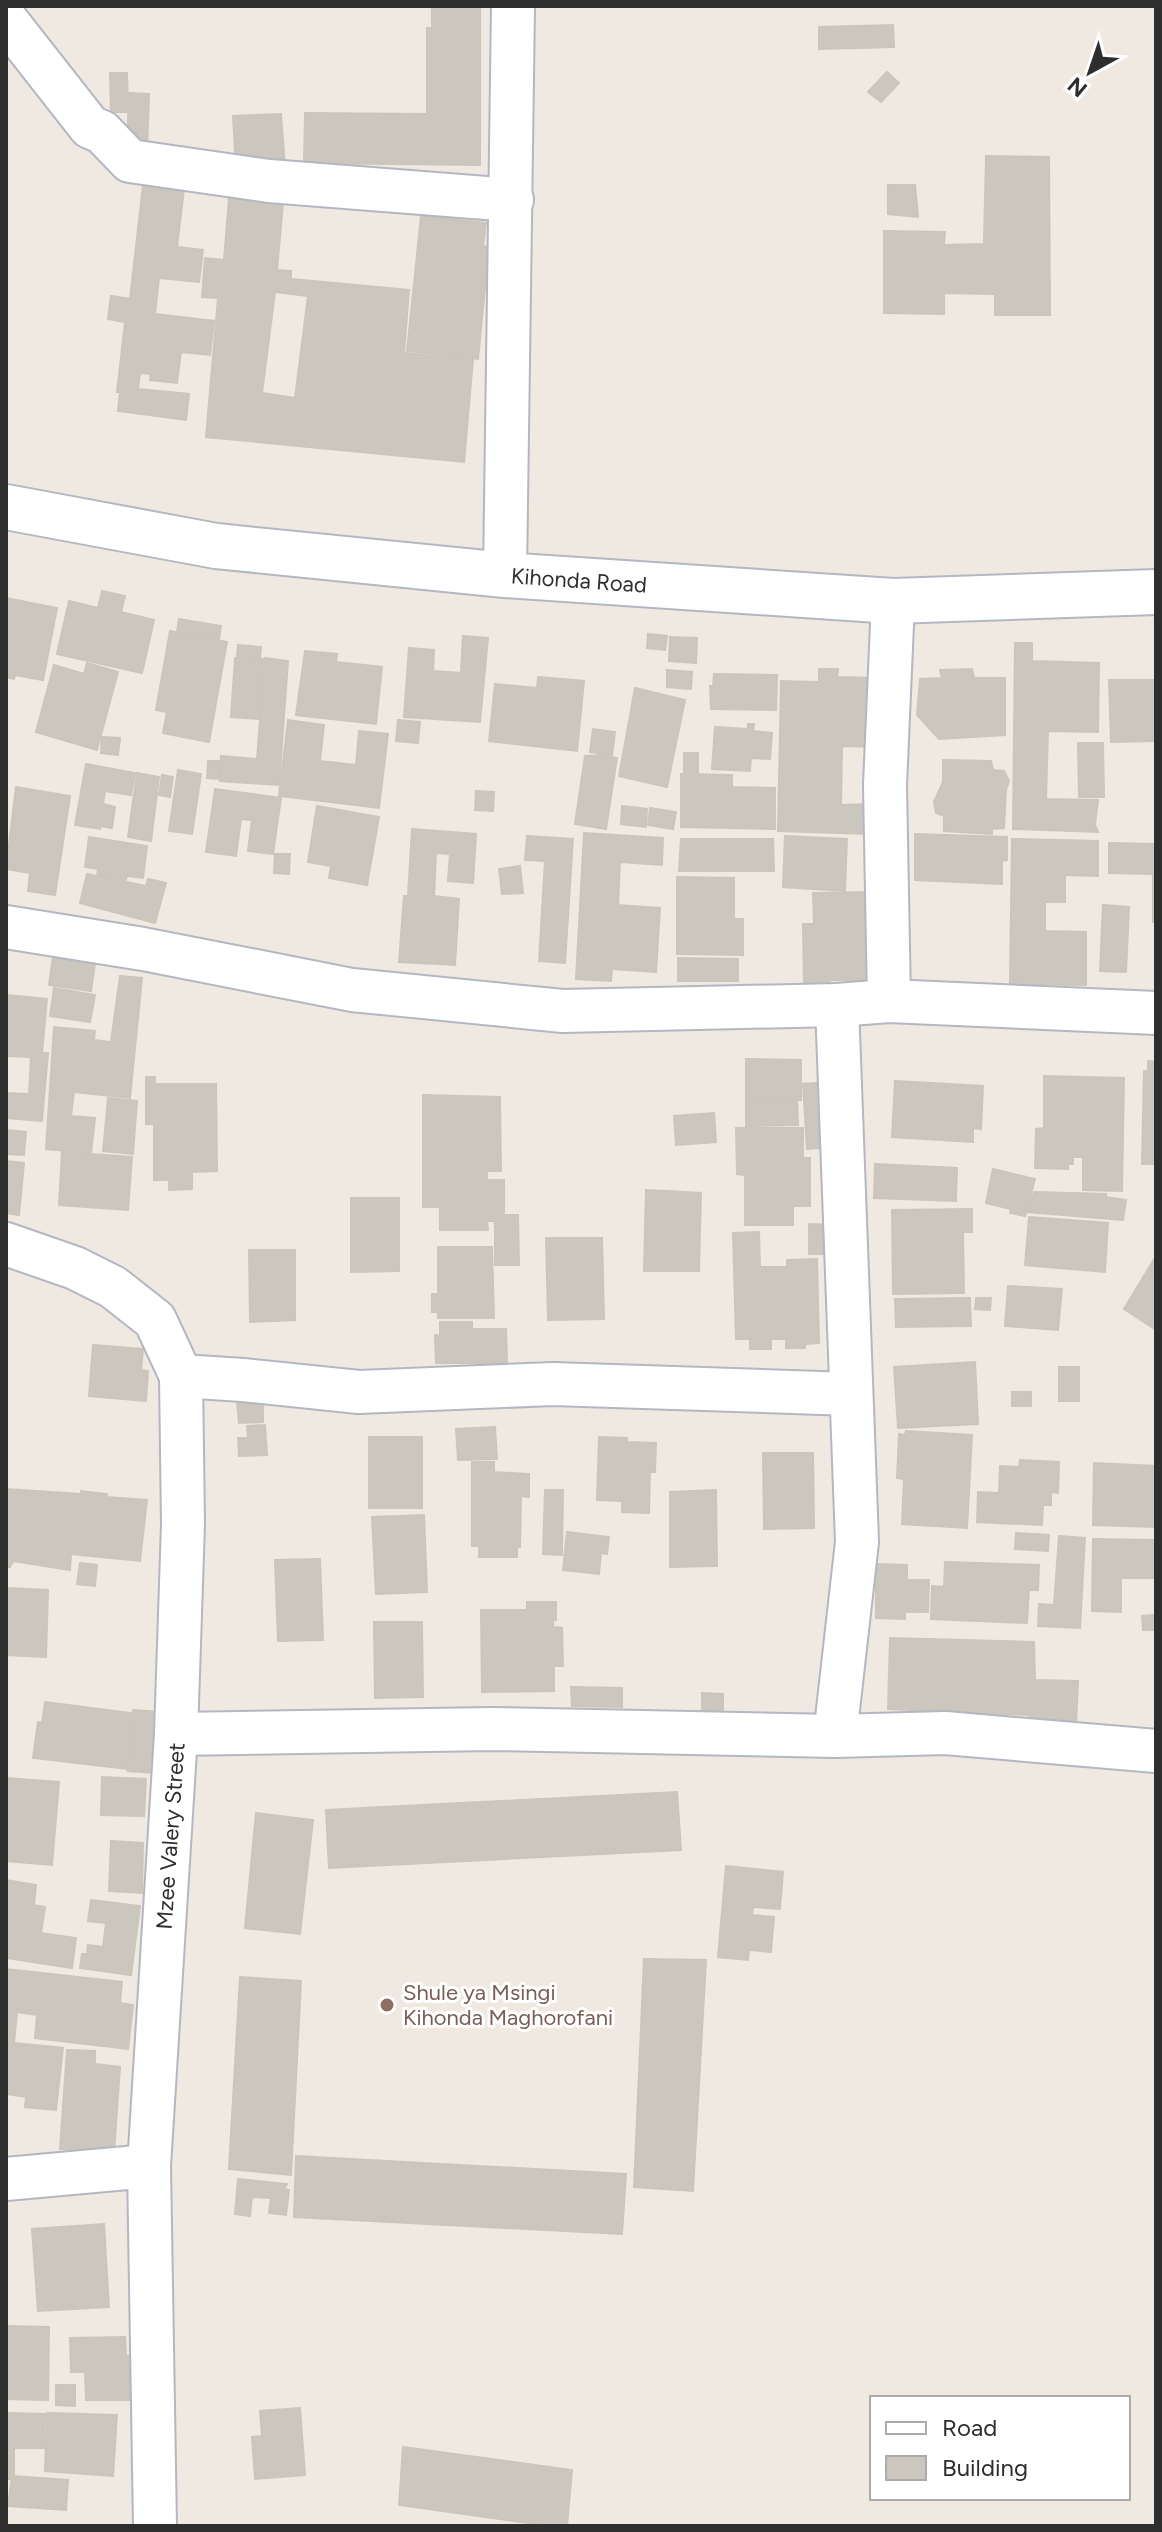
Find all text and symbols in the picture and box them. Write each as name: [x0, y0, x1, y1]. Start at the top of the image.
north arrow: [1050, 32, 1130, 112]
text: N: [1062, 71, 1093, 103]
street label: Kihonda Road: [510, 562, 648, 599]
street label: Mzee Valery Street: [150, 1742, 191, 1930]
place label: Shule ya Msingi Kihonda Maghorofani: [403, 1979, 613, 2031]
marker: Shule ya Msingi Kihonda Maghorofani: [378, 1996, 396, 2014]
legend: [870, 2396, 1130, 2500]
text: Road: [942, 2413, 997, 2442]
text: Building: [942, 2453, 1028, 2482]

